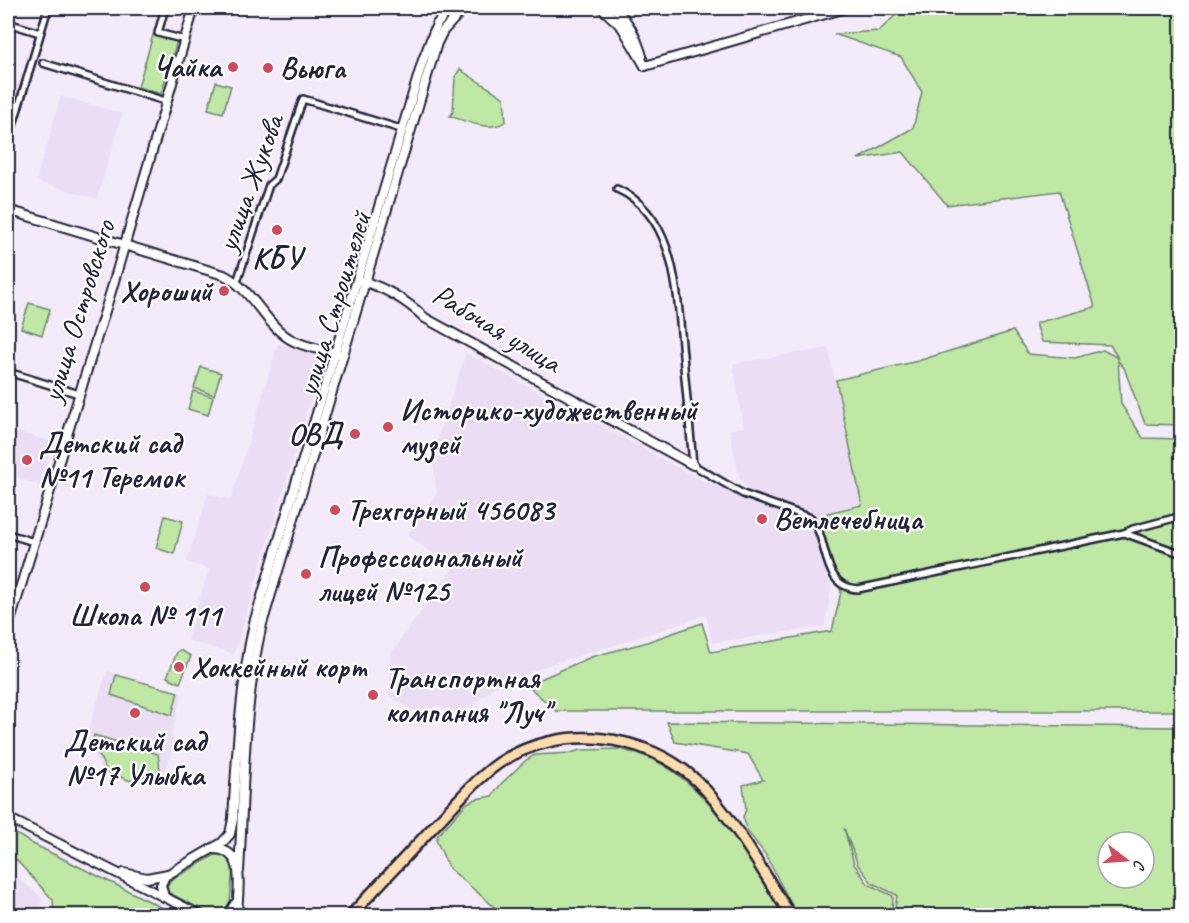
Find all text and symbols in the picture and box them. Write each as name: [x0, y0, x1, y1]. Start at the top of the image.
place label: Чайка: [153, 48, 224, 86]
place label: Вьюга: [280, 49, 347, 87]
marker: Чайка: [226, 60, 240, 74]
marker: Вьюга: [261, 61, 275, 75]
street label: улица Жукова: [207, 107, 293, 258]
street label: улица Строителей: [287, 206, 381, 403]
street label: улица Островского: [32, 214, 124, 408]
marker: КБУ: [270, 223, 284, 237]
place label: КБУ: [252, 239, 306, 277]
place label: Хороший: [121, 272, 214, 310]
street label: Рабочая улица: [426, 275, 570, 382]
marker: Хороший: [217, 284, 231, 298]
place label: Историко-художественный музей: [400, 391, 699, 464]
place label: ОВД: [288, 415, 344, 453]
marker: Историко-художественный музей: [381, 420, 395, 434]
place label: Детский сад №11 Теремок: [39, 424, 186, 496]
marker: ОВД: [348, 427, 362, 441]
marker: Детский сад №11 Теремок: [20, 453, 34, 467]
place label: Трехгорный 456083: [347, 491, 557, 529]
place label: Ветлечебница: [774, 500, 924, 538]
marker: Трехгорный 456083: [328, 503, 342, 517]
marker: Ветлечебница: [755, 512, 769, 526]
place label: Профессиональный лицей №125: [318, 538, 524, 610]
marker: Профессиональный лицей №125: [299, 567, 313, 581]
marker: Школа № 111: [138, 580, 152, 594]
place label: Школа № 111: [69, 596, 224, 634]
place label: Хоккейный корт: [191, 648, 368, 686]
place label: Транспортная компания "Луч": [385, 659, 556, 731]
marker: Хоккейный корт: [172, 660, 186, 674]
marker: Транспортная компания "Луч": [366, 688, 380, 702]
marker: Детский сад №17 Улыбка: [128, 706, 142, 720]
place label: Детский сад №17 Улыбка: [64, 722, 209, 794]
north arrow: [1096, 830, 1156, 890]
text: С: [1128, 857, 1150, 873]

